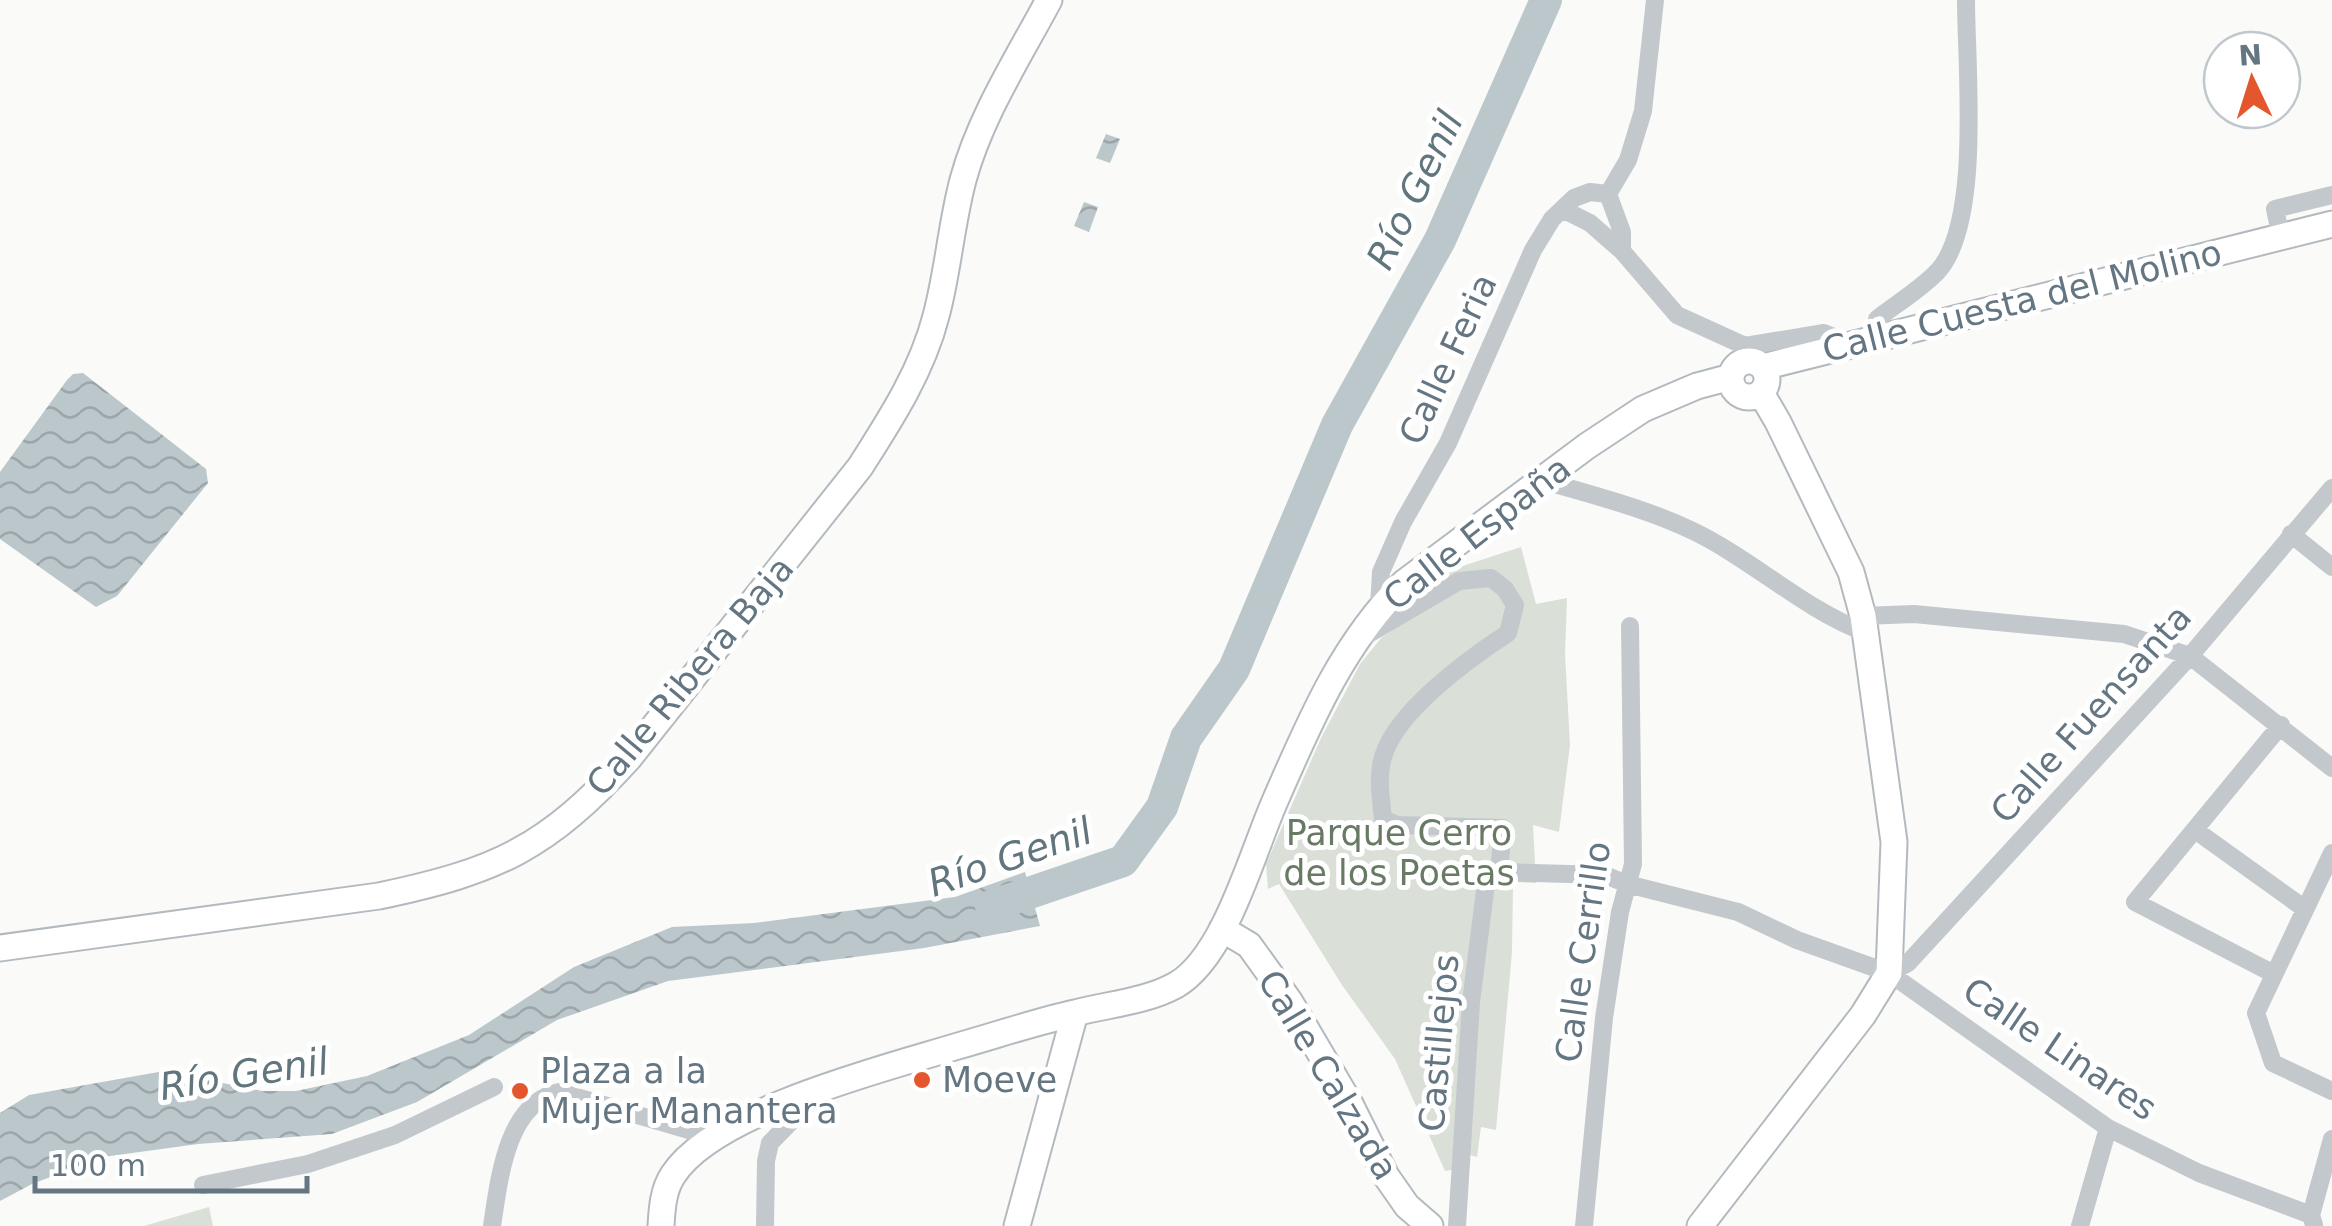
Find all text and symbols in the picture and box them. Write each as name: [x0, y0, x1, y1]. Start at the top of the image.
north arrow: [2202, 30, 2302, 130]
text: N: [2237, 38, 2263, 73]
water label: Río Genil: [1358, 103, 1472, 276]
street label: Calle Cuesta del Molino: [1818, 232, 2226, 370]
street label: Calle Feria: [1391, 267, 1505, 451]
street label: Calle España: [1376, 448, 1578, 618]
street label: Calle Ribera Baja: [578, 548, 802, 804]
street label: Calle Fuensanta: [1983, 597, 2199, 831]
water label: Río Genil: [922, 808, 1098, 906]
park label: Parque Cerro de los Poetas: [1283, 813, 1515, 893]
street label: Calle Cerrillo: [1548, 839, 1618, 1065]
street label: Castillejos: [1411, 953, 1467, 1133]
street label: Calle Calzada: [1250, 963, 1406, 1187]
street label: Calle Linares: [1956, 970, 2164, 1128]
water label: Río Genil: [156, 1039, 332, 1109]
place label: Plaza a la Mujer Manantera: [540, 1051, 838, 1131]
place label: Moeve: [942, 1060, 1057, 1100]
marker: Moeve: [911, 1069, 933, 1091]
marker: Plaza a la Mujer Manantera: [509, 1080, 531, 1102]
scale bar: [35, 1131, 308, 1193]
text: 100 m: [50, 1148, 146, 1183]

